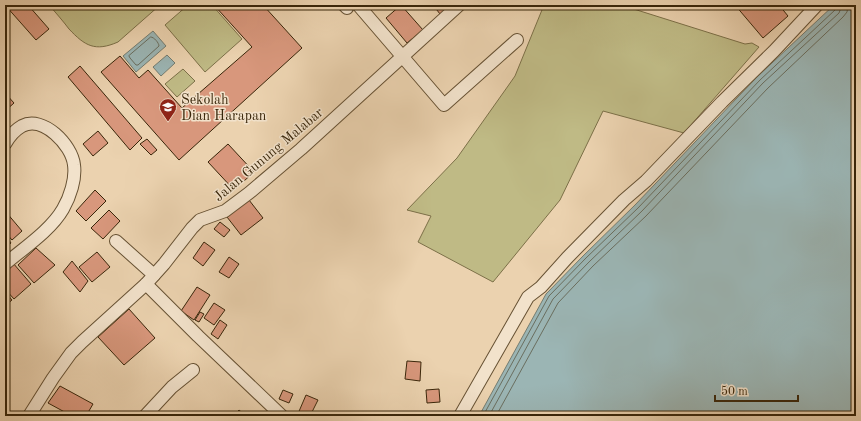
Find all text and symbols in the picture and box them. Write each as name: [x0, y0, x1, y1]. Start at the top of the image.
place label: Sekolah Dian Harapan: [181, 93, 267, 123]
school or university icon: Sekolah Dian Harapan: [158, 97, 178, 122]
street label: Jalan Gunung Malabar: [211, 105, 326, 204]
scale bar: [715, 377, 798, 403]
text: 50 m: [721, 385, 748, 398]

